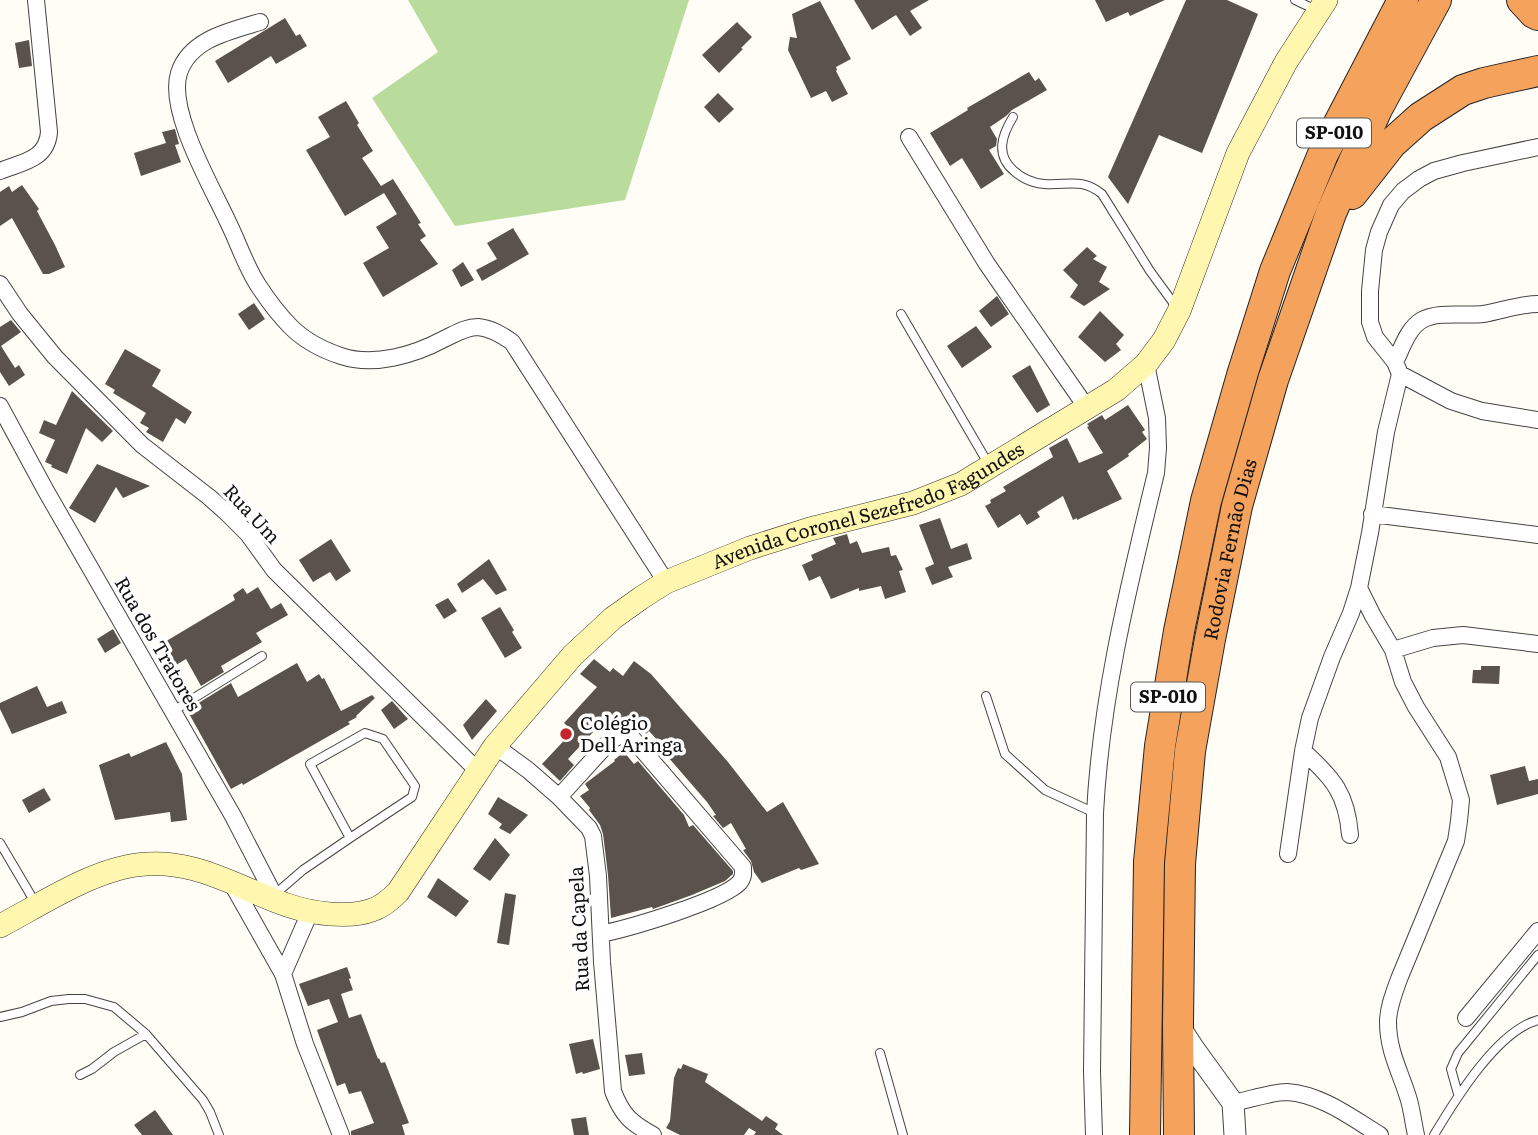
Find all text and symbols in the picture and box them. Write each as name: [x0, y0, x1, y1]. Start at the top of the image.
road number: SP-010: [1297, 118, 1371, 148]
street label: Avenida Coronel Sezefredo Fagundes: [707, 434, 1029, 575]
street label: Rodovia Fernão Dias: [1195, 455, 1263, 642]
street label: Rua Um: [218, 477, 288, 549]
street label: Rua dos Tratores: [109, 571, 209, 716]
road number: SP-010: [1131, 682, 1205, 712]
place label: Colégio Dell Aringa: [580, 708, 684, 758]
marker: Colégio Dell Aringa: [558, 726, 574, 742]
street label: Rua da Capela: [561, 865, 595, 993]

